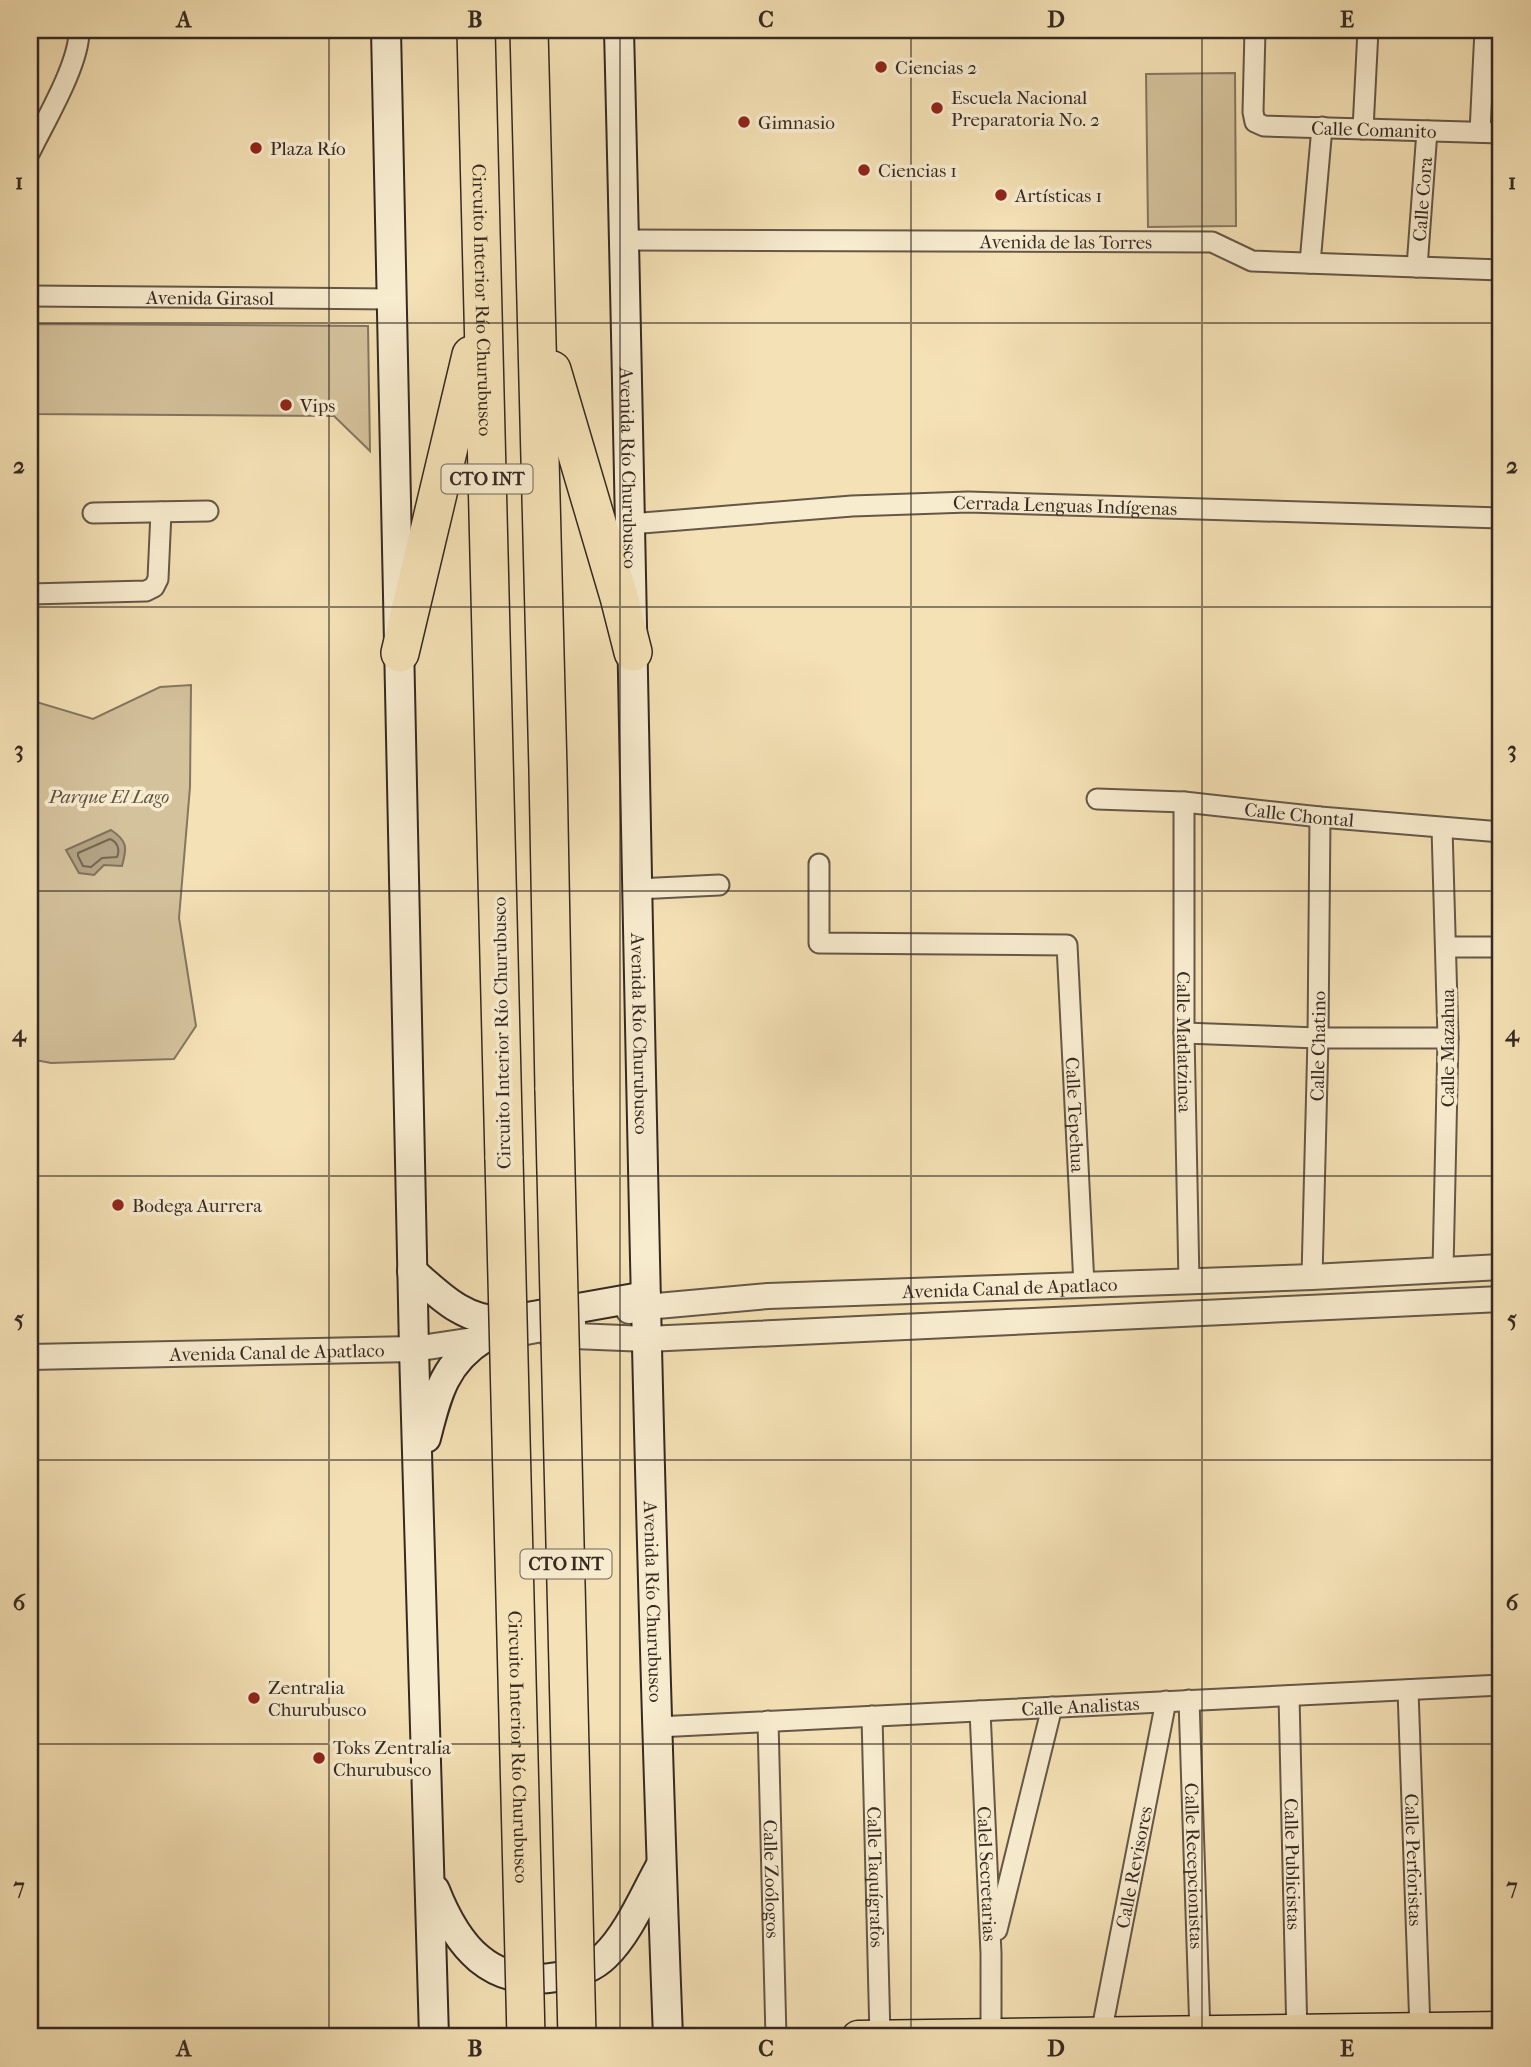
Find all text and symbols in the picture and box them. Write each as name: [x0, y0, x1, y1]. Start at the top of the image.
text: A: [175, 6, 193, 33]
text: B: [468, 6, 483, 33]
text: C: [758, 6, 774, 33]
text: D: [1047, 6, 1065, 33]
text: E: [1340, 6, 1354, 33]
place label: Ciencias 2: [895, 57, 977, 79]
marker: Ciencias 2: [873, 59, 889, 75]
place label: Escuela Nacional Preparatoria No. 2: [951, 87, 1100, 131]
marker: Escuela Nacional Preparatoria No. 2: [929, 100, 945, 116]
place label: Gimnasio: [758, 112, 835, 134]
marker: Gimnasio: [736, 114, 752, 130]
street label: Calle Comanito: [1311, 117, 1437, 143]
place label: Plaza Río: [270, 138, 346, 160]
marker: Plaza Río: [248, 140, 264, 156]
street label: Calle Cora: [1409, 156, 1437, 242]
place label: Ciencias 1: [878, 160, 957, 182]
marker: Ciencias 1: [856, 162, 872, 178]
street label: Circuito Interior Río Churubusco: [467, 163, 496, 437]
text: 1: [15, 168, 23, 195]
text: 1: [1508, 168, 1516, 195]
place label: Artísticas 1: [1014, 185, 1102, 207]
marker: Artísticas 1: [993, 187, 1009, 203]
street label: Avenida de las Torres: [979, 231, 1152, 254]
street label: Avenida Girasol: [145, 287, 274, 310]
street label: Avenida Río Churubusco: [615, 366, 641, 569]
place label: Vips: [299, 395, 335, 417]
marker: Vips: [278, 397, 294, 413]
text: 2: [13, 452, 25, 479]
text: 2: [1506, 452, 1518, 479]
road number: CTO INT: [442, 464, 532, 494]
street label: Cerrada Lenguas Indígenas: [953, 492, 1178, 520]
text: 3: [14, 736, 24, 763]
text: 3: [1507, 736, 1517, 763]
park label: Parque El Lago: [48, 786, 169, 808]
street label: Calle Chontal: [1243, 799, 1355, 832]
street label: Circuito Interior Río Churubusco: [489, 896, 515, 1169]
street label: Avenida Río Churubusco: [626, 932, 652, 1135]
street label: Calle Matlatzinca: [1172, 971, 1196, 1113]
street label: Calle Mazahua: [1437, 988, 1459, 1107]
street label: Calle Chatino: [1306, 990, 1330, 1102]
text: 4: [11, 1020, 27, 1047]
text: 4: [1504, 1020, 1520, 1047]
street label: Calle Tepehua: [1061, 1057, 1088, 1173]
place label: Bodega Aurrera: [132, 1195, 262, 1217]
marker: Bodega Aurrera: [110, 1197, 126, 1213]
street label: Avenida Canal de Apatlaco: [901, 1274, 1118, 1303]
text: 5: [14, 1305, 24, 1332]
text: 5: [1507, 1305, 1517, 1332]
street label: Avenida Canal de Apatlaco: [168, 1340, 385, 1366]
street label: Avenida Río Churubusco: [639, 1500, 667, 1703]
road number: CTO INT: [520, 1549, 612, 1578]
text: 6: [13, 1589, 26, 1616]
text: 6: [1506, 1589, 1519, 1616]
street label: Circuito Interior Río Churubusco: [503, 1610, 532, 1884]
place label: Zentralia Churubusco: [268, 1677, 367, 1721]
marker: Zentralia Churubusco: [246, 1690, 262, 1706]
street label: Calle Analistas: [1021, 1693, 1140, 1721]
place label: Toks Zentralia Churubusco: [333, 1737, 451, 1781]
marker: Toks Zentralia Churubusco: [311, 1750, 327, 1766]
street label: Calle Recepcionistas: [1180, 1783, 1207, 1949]
street label: Calle Perforistas: [1400, 1793, 1426, 1927]
street label: Calle Publicistas: [1279, 1798, 1304, 1930]
street label: Calle Revisores: [1112, 1804, 1157, 1930]
street label: Calle Taquígrafos: [862, 1806, 888, 1948]
street label: Calel Secretarias: [972, 1806, 1000, 1942]
street label: Calle Zoólogos: [758, 1819, 784, 1939]
text: 7: [12, 1873, 25, 1900]
text: 7: [1505, 1873, 1518, 1900]
text: A: [175, 2035, 193, 2062]
text: B: [468, 2035, 483, 2062]
text: C: [758, 2035, 774, 2062]
text: D: [1047, 2035, 1065, 2062]
text: E: [1340, 2035, 1354, 2062]

